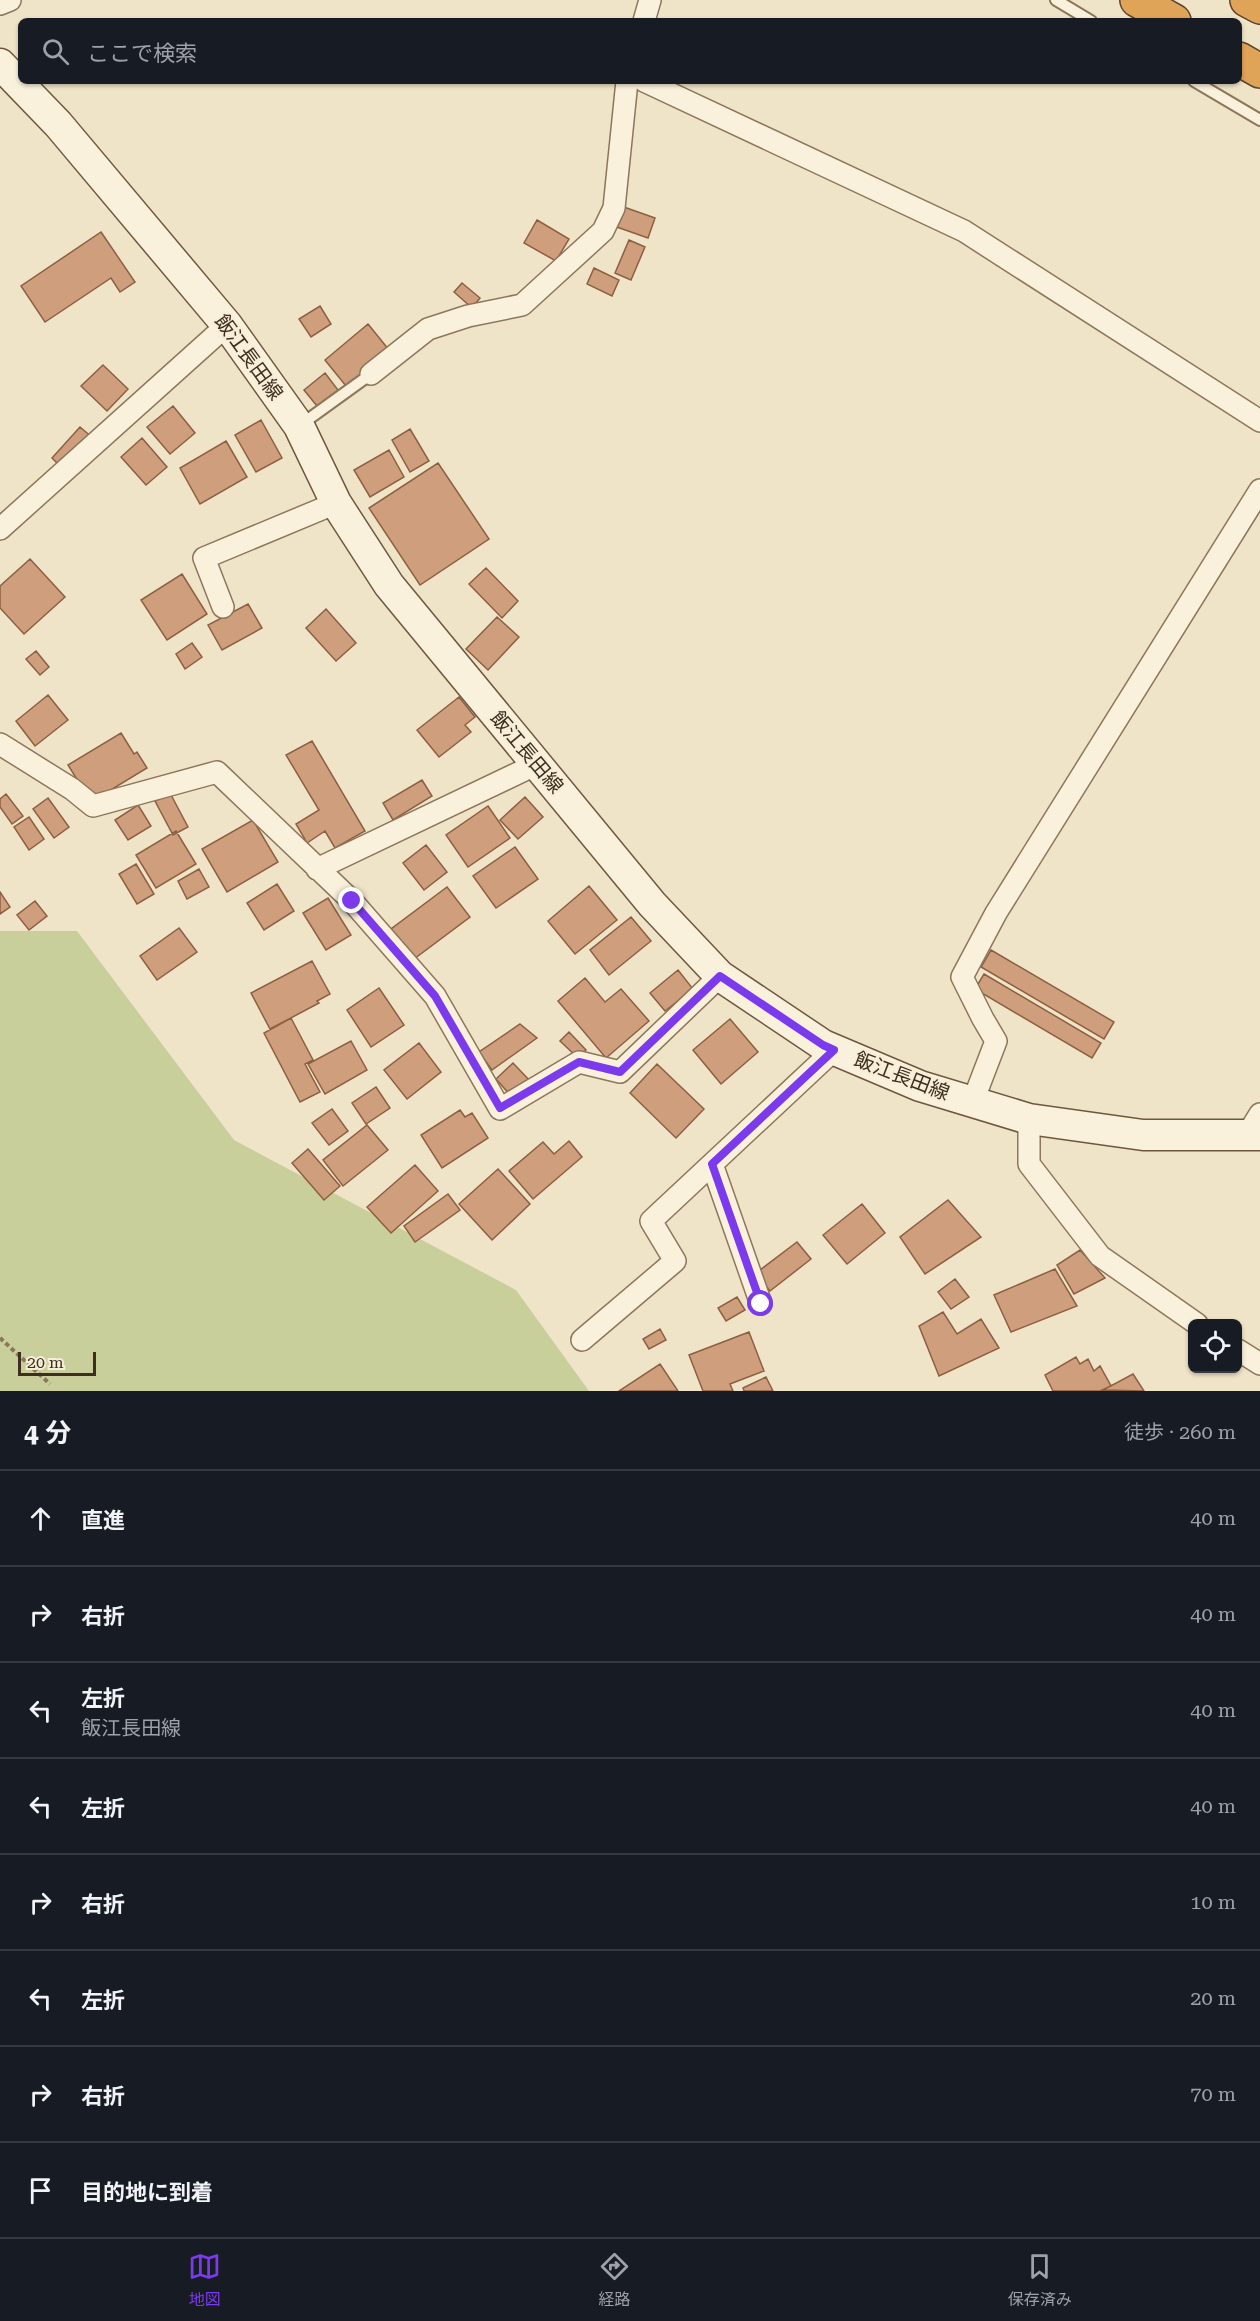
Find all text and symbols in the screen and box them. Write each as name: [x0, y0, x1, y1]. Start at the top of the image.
search box: [18, 18, 1242, 84]
icon: search: [39, 35, 72, 68]
text: ここで検索: [87, 41, 197, 66]
street label: 飯江長田線: [210, 309, 288, 405]
street label: 飯江長田線: [486, 706, 568, 798]
route end: [338, 887, 364, 913]
street label: 飯江長田線: [851, 1047, 953, 1105]
route start: [747, 1290, 773, 1316]
map controls: [1188, 1319, 1242, 1373]
button: locate: [1188, 1319, 1242, 1373]
scale bar: [18, 1349, 96, 1376]
text: 20 m: [27, 1353, 64, 1372]
text: 4 分: [24, 1418, 71, 1448]
text: 徒歩 · 260 m: [1124, 1420, 1236, 1444]
icon: ahead: [24, 1502, 57, 1535]
text: 40 m: [1190, 1506, 1236, 1530]
text: 直進: [81, 1508, 125, 1533]
icon: right: [24, 1598, 57, 1631]
text: 40 m: [1190, 1602, 1236, 1626]
text: 右折: [81, 1604, 125, 1629]
text: 左折: [81, 1686, 125, 1711]
icon: left: [24, 1694, 57, 1727]
text: 40 m: [1190, 1698, 1236, 1722]
text: 飯江長田線: [81, 1716, 181, 1740]
icon: left: [24, 1790, 57, 1823]
text: 40 m: [1190, 1794, 1236, 1818]
text: 左折: [81, 1796, 125, 1821]
icon: right: [24, 1886, 57, 1919]
text: 10 m: [1190, 1890, 1236, 1914]
text: 右折: [81, 1892, 125, 1917]
icon: left: [24, 1982, 57, 2015]
text: 20 m: [1190, 1986, 1236, 2010]
text: 左折: [81, 1988, 125, 2013]
icon: right: [24, 2078, 57, 2111]
text: 70 m: [1190, 2082, 1236, 2106]
text: 右折: [81, 2084, 125, 2109]
icon: arrive: [24, 2174, 57, 2207]
text: 目的地に到着: [81, 2180, 213, 2205]
tab: 地図: [188, 2250, 221, 2310]
tab: 経路: [598, 2250, 631, 2310]
tab: 保存済み: [1008, 2250, 1072, 2310]

